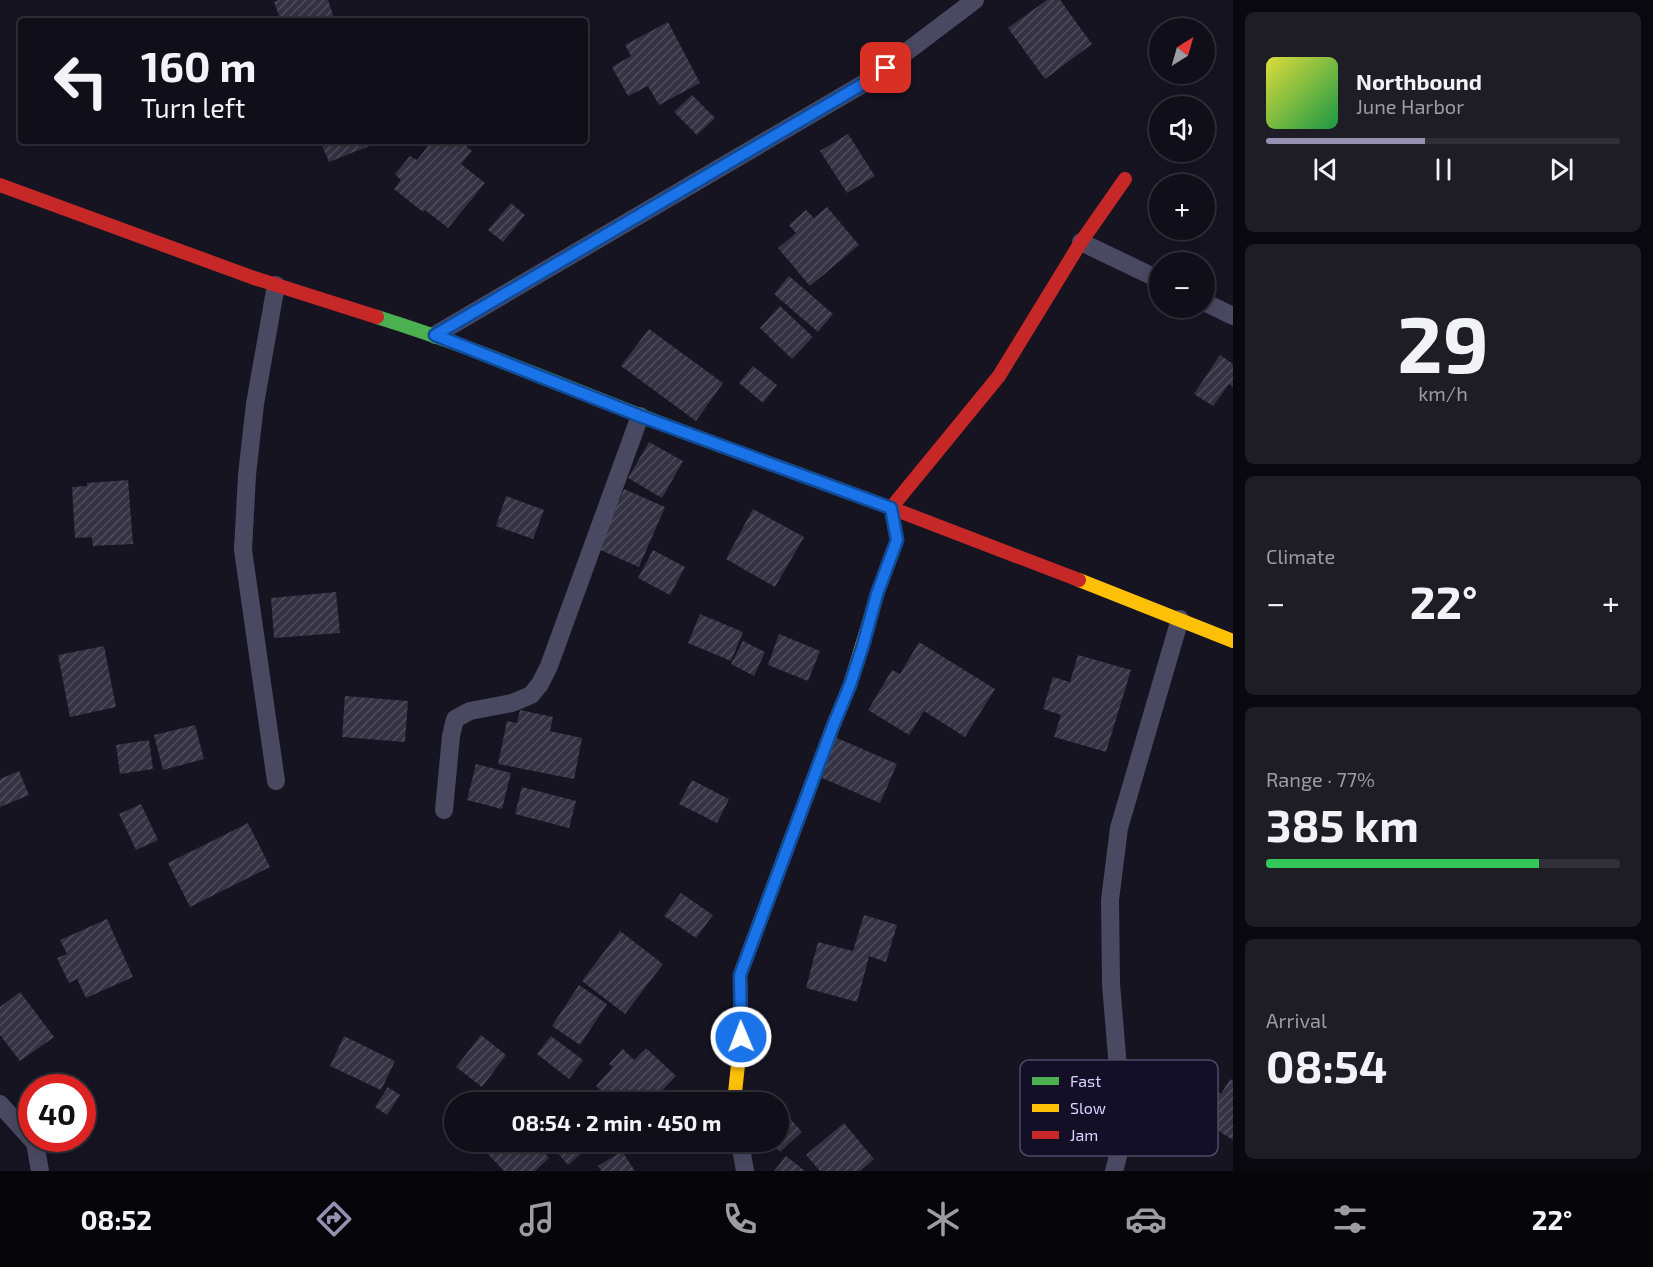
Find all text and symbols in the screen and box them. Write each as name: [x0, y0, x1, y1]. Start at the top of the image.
north arrow: [1149, 18, 1215, 84]
map controls: [1149, 18, 1215, 318]
text: 160 m: [141, 40, 257, 90]
icon: left: [42, 42, 120, 120]
pin: [860, 42, 911, 93]
icon: arrive: [869, 51, 902, 84]
text: Northbound: [1356, 68, 1482, 94]
text: Turn left: [141, 91, 245, 123]
text: June Harbor: [1356, 94, 1464, 118]
button: sound: [1149, 96, 1215, 162]
icon: previous: [1309, 153, 1342, 186]
icon: pause: [1427, 153, 1460, 186]
icon: next: [1545, 153, 1578, 186]
button: +: [1149, 174, 1215, 240]
button: −: [1149, 252, 1215, 318]
text: 29: [1397, 295, 1489, 389]
text: km/h: [1418, 381, 1468, 405]
text: Climate: [1266, 544, 1335, 568]
text: 22°: [1410, 574, 1477, 628]
text: −: [1266, 582, 1285, 622]
text: +: [1602, 582, 1620, 622]
text: Range · 77%: [1266, 767, 1375, 791]
text: 385 km: [1266, 797, 1419, 851]
position arrow: [709, 1005, 773, 1069]
text: Arrival: [1266, 1008, 1327, 1032]
text: 08:54: [1266, 1038, 1388, 1092]
legend: [1020, 1060, 1218, 1156]
text: Fast: [1070, 1071, 1101, 1090]
speed limit sign: 40: [18, 1074, 96, 1152]
text: Slow: [1070, 1098, 1106, 1117]
text: 08:54 · 2 min · 450 m: [512, 1109, 721, 1135]
text: Jam: [1070, 1125, 1098, 1144]
icon: directions: [313, 1198, 355, 1240]
icon: music: [516, 1198, 558, 1240]
icon: phone: [719, 1198, 761, 1240]
icon: climate: [922, 1198, 964, 1240]
icon: car: [1125, 1198, 1167, 1240]
icon: filters: [1329, 1198, 1371, 1240]
text: 08:52: [81, 1203, 152, 1235]
text: 22°: [1532, 1203, 1572, 1235]

